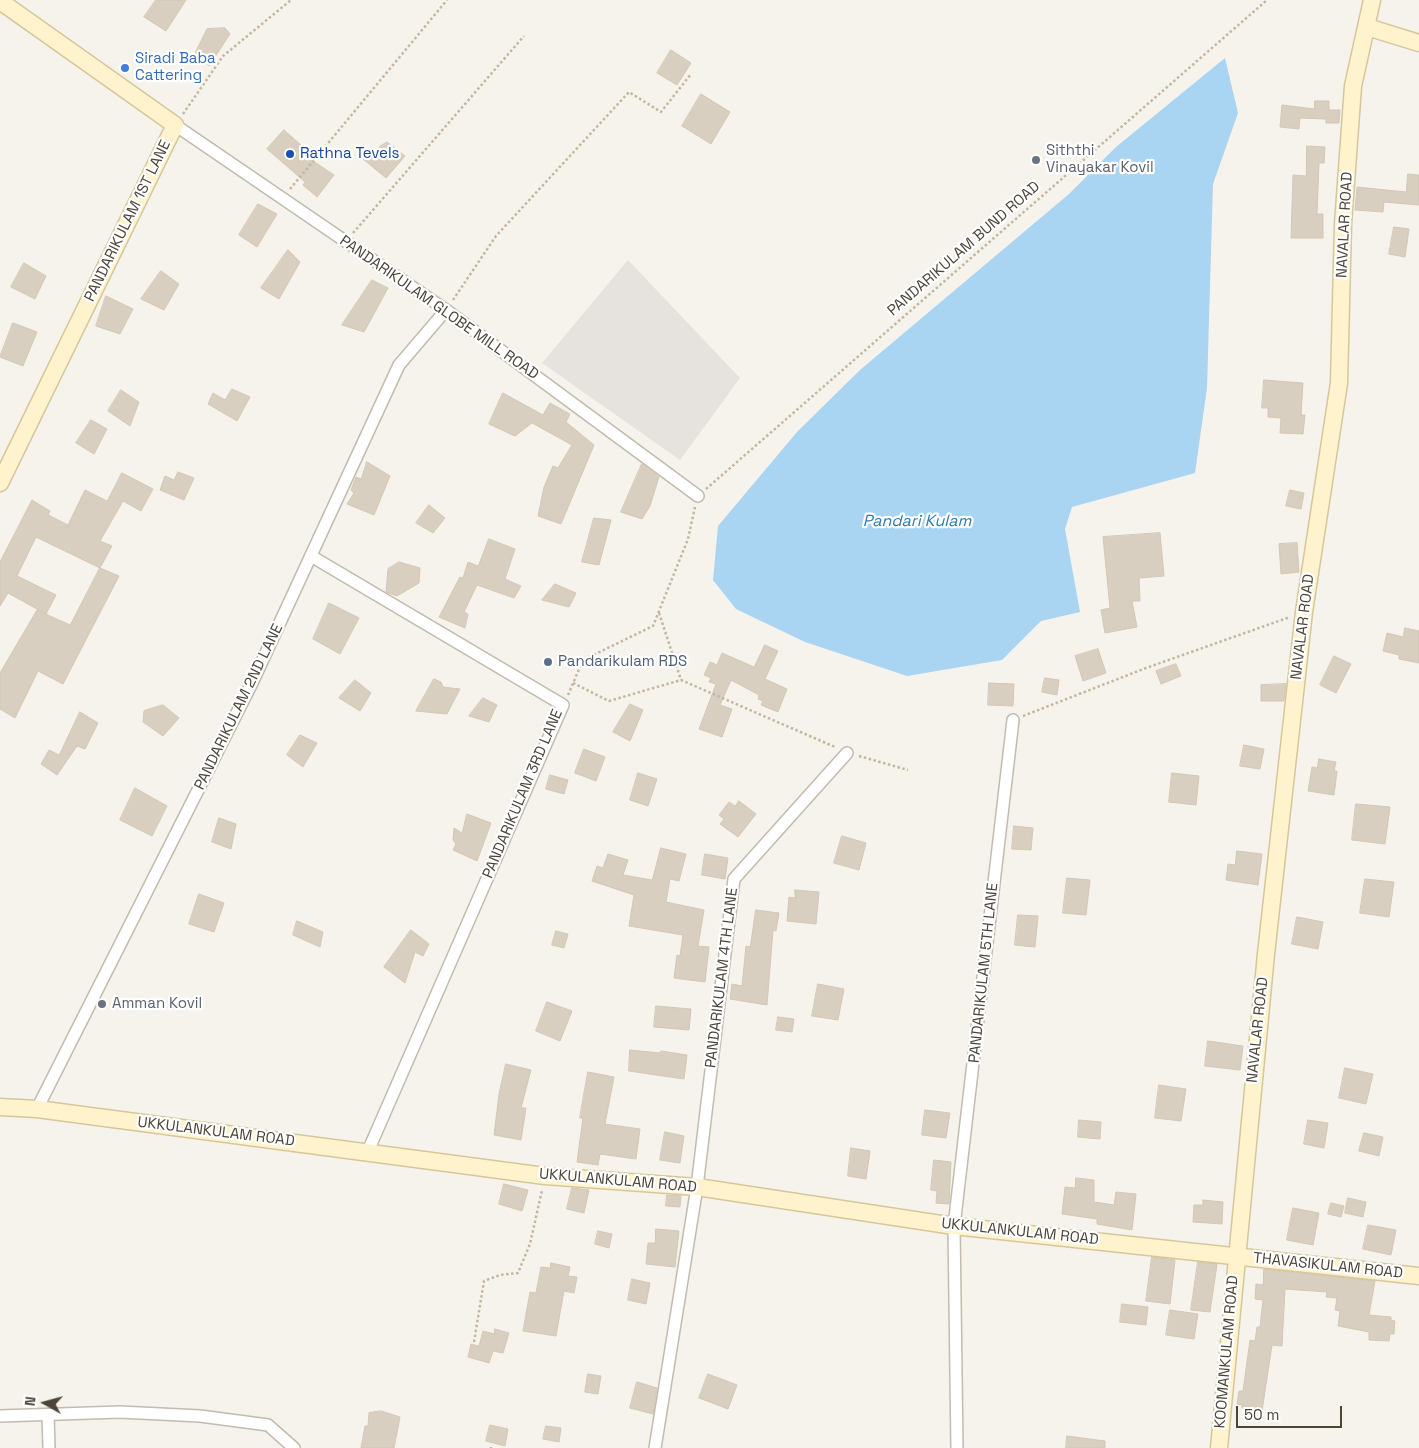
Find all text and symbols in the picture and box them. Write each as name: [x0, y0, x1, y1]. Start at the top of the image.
place label: Siradi Baba Cattering: [135, 50, 216, 85]
marker: Siradi Baba Cattering: [119, 62, 131, 74]
street label: PANDARIKULAM 1ST LANE: [81, 137, 175, 305]
place label: Siththi Vinayakar Kovil: [1046, 142, 1154, 177]
place label: Rathna Tevels: [300, 145, 400, 163]
marker: Rathna Tevels: [284, 148, 296, 160]
marker: Siththi Vinayakar Kovil: [1030, 154, 1042, 166]
street label: NAVALAR ROAD: [1333, 171, 1357, 279]
street label: PANDARIKULAM BUND ROAD: [884, 178, 1044, 320]
street label: PANDARIKULAM GLOBE MILL ROAD: [336, 232, 542, 384]
water label: Pandari Kulam: [863, 512, 971, 532]
street label: NAVALAR ROAD: [1288, 573, 1318, 681]
street label: PANDARIKULAM 2ND LANE: [191, 621, 287, 793]
place label: Pandarikulam RDS: [558, 653, 687, 671]
marker: Pandarikulam RDS: [542, 656, 554, 668]
street label: PANDARIKULAM 3RD LANE: [479, 707, 567, 881]
street label: PANDARIKULAM 5TH LANE: [966, 882, 1002, 1064]
street label: PANDARIKULAM 4TH LANE: [702, 887, 742, 1069]
street label: NAVALAR ROAD: [1243, 976, 1273, 1084]
place label: Amman Kovil: [112, 995, 202, 1013]
marker: Amman Kovil: [96, 998, 108, 1010]
street label: UKKULANKULAM ROAD: [136, 1113, 296, 1151]
street label: UKKULANKULAM ROAD: [538, 1165, 698, 1197]
street label: UKKULANKULAM ROAD: [940, 1215, 1100, 1249]
street label: THAVASIKULAM ROAD: [1252, 1249, 1404, 1283]
street label: KOOMANKULAM ROAD: [1211, 1275, 1243, 1429]
north arrow: [20, 1378, 70, 1428]
text: N: [21, 1395, 40, 1407]
scale bar: [1239, 1396, 1345, 1428]
text: 50 m: [1244, 1405, 1279, 1424]

